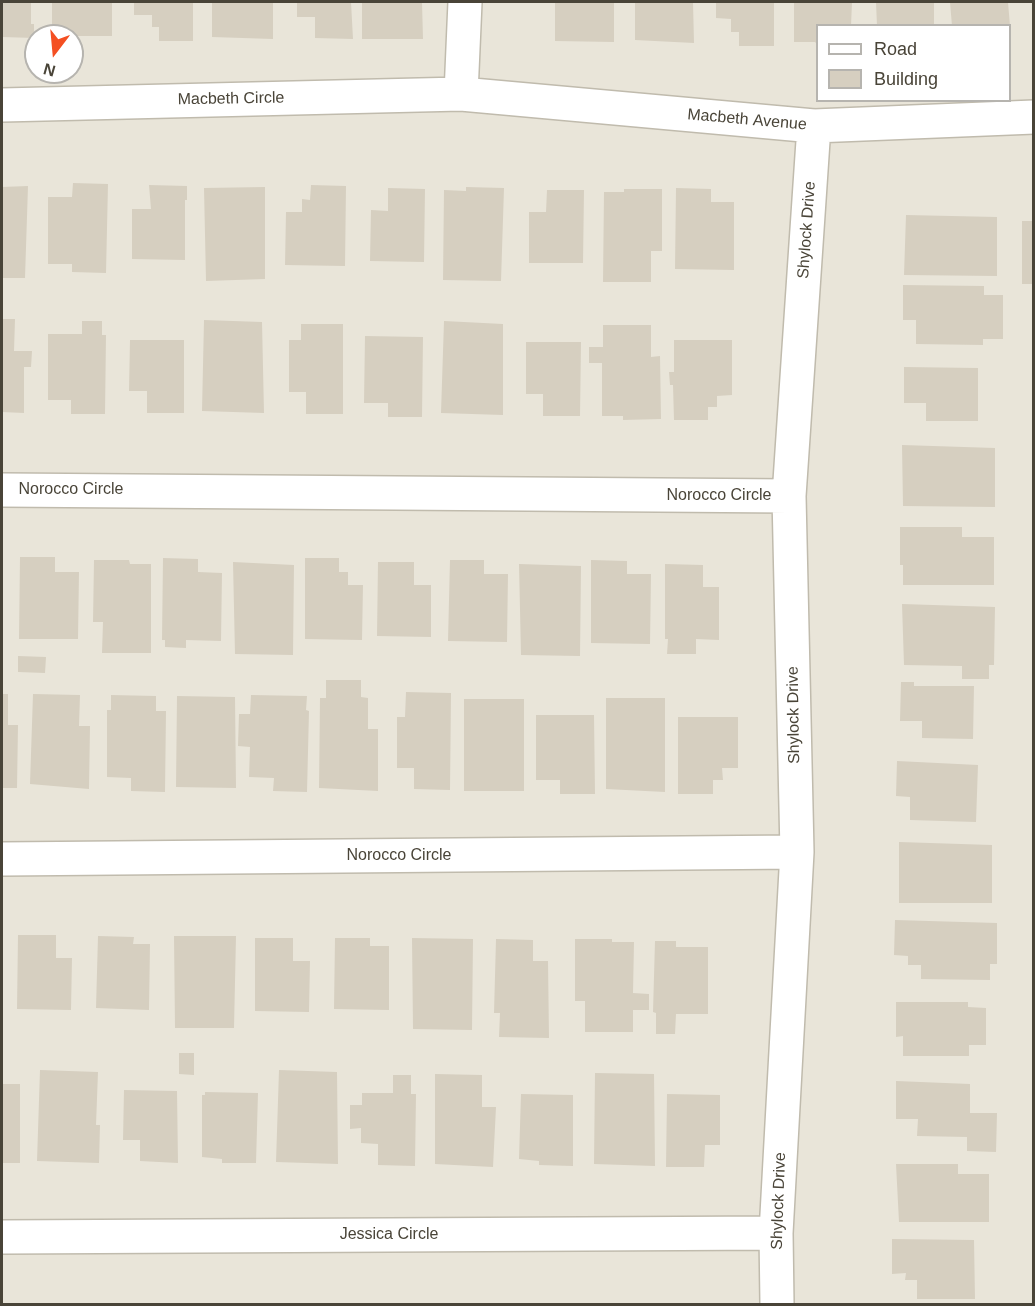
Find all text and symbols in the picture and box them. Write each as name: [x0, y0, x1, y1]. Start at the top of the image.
north arrow: [24, 24, 84, 84]
legend: [816, 24, 1011, 102]
text: Road: [874, 39, 917, 59]
text: N: [42, 60, 57, 80]
text: Building: [874, 69, 938, 89]
street label: Macbeth Circle: [177, 88, 285, 110]
street label: Macbeth Avenue: [686, 105, 808, 135]
street label: Shylock Drive: [794, 181, 820, 279]
street label: Norocco Circle: [19, 480, 123, 500]
street label: Norocco Circle: [667, 486, 771, 506]
street label: Shylock Drive: [784, 666, 804, 764]
street label: Norocco Circle: [347, 846, 451, 866]
street label: Shylock Drive: [768, 1152, 790, 1250]
street label: Jessica Circle: [340, 1225, 438, 1245]

